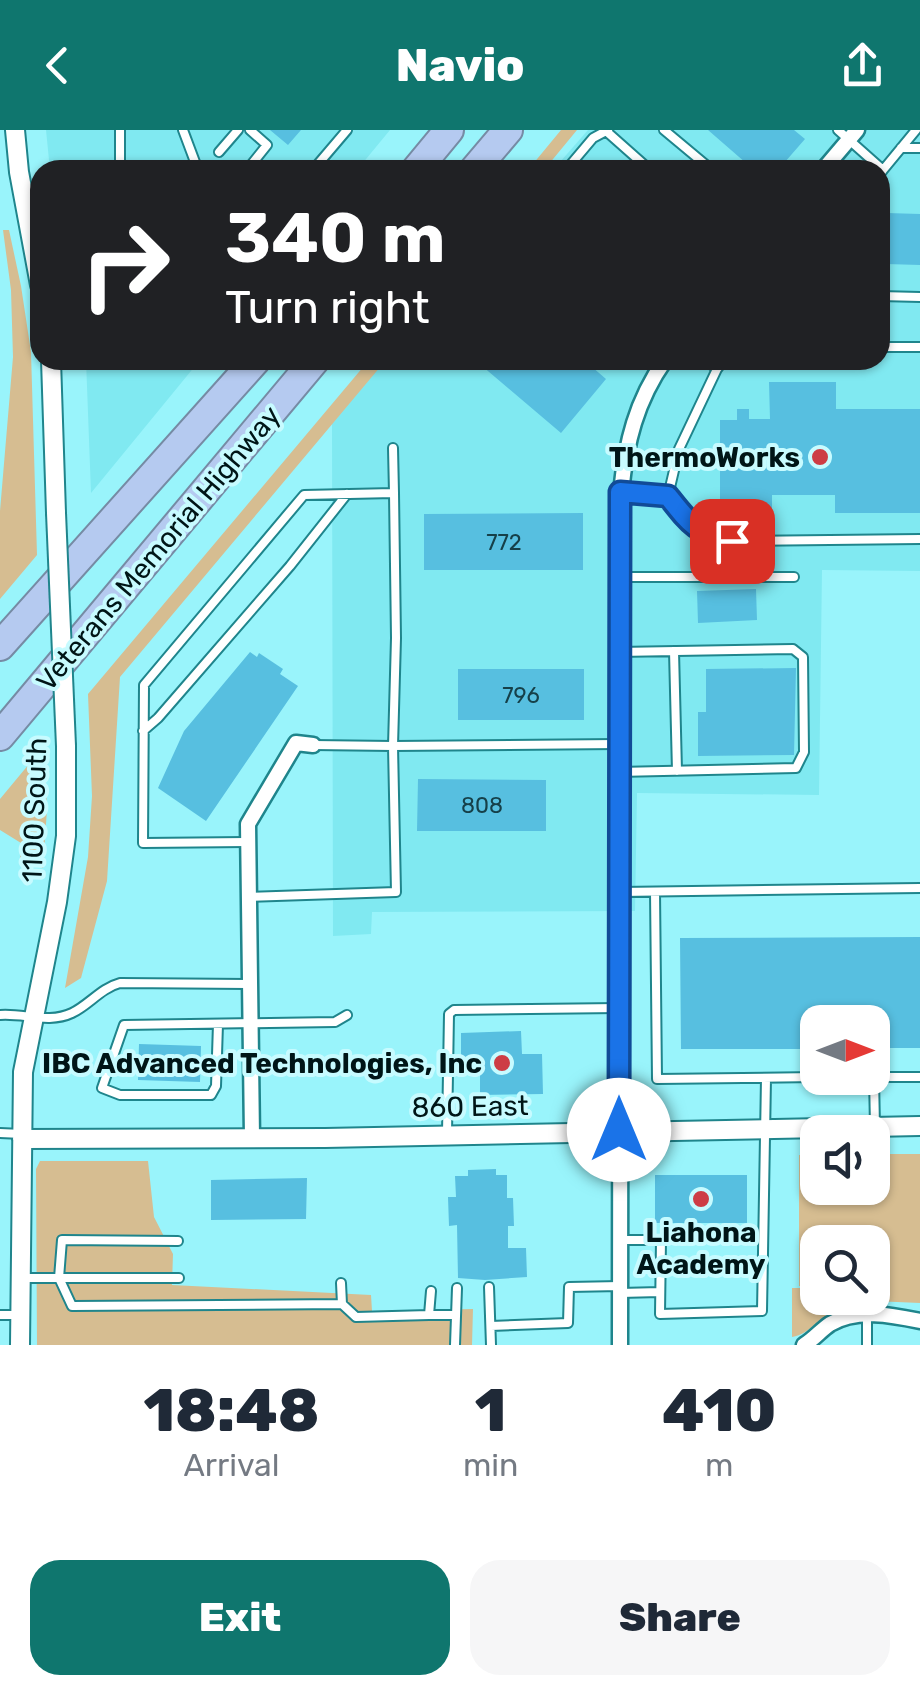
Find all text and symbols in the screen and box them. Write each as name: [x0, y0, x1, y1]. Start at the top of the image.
icon: back: [30, 38, 85, 93]
icon: share: [835, 38, 890, 93]
text: Navio: [396, 39, 524, 92]
text: 340 m: [225, 197, 446, 280]
icon: right: [60, 200, 190, 330]
text: Turn right: [225, 281, 429, 334]
street label: Veterans Memorial Highway: [30, 399, 287, 697]
place label: ThermoWorks: [609, 441, 800, 474]
marker: ThermoWorks: [809, 446, 831, 468]
pin: [690, 499, 775, 584]
icon: arrive: [705, 514, 760, 569]
house number: 772: [486, 529, 522, 556]
house number: 796: [502, 682, 540, 709]
street label: 1100 South: [15, 737, 54, 883]
house number: 808: [461, 792, 503, 819]
north arrow: [800, 1005, 890, 1095]
map controls: [800, 1005, 890, 1315]
place label: IBC Advanced Technologies, Inc: [42, 1047, 482, 1080]
marker: IBC Advanced Technologies, Inc: [491, 1052, 513, 1074]
position arrow: [567, 1078, 671, 1182]
street label: 860 East: [411, 1089, 529, 1124]
button: sound: [800, 1115, 890, 1205]
marker: Liahona Academy: [690, 1188, 712, 1210]
place label: Liahona Academy: [636, 1216, 766, 1281]
button: search: [800, 1225, 890, 1315]
text: 18:48: [144, 1375, 319, 1446]
text: 1: [475, 1375, 506, 1446]
text: 410: [662, 1375, 776, 1446]
text: Arrival: [183, 1446, 279, 1484]
text: min: [463, 1446, 518, 1484]
text: m: [705, 1446, 733, 1484]
button: Exit: [30, 1560, 450, 1675]
button: Share: [470, 1560, 890, 1675]

